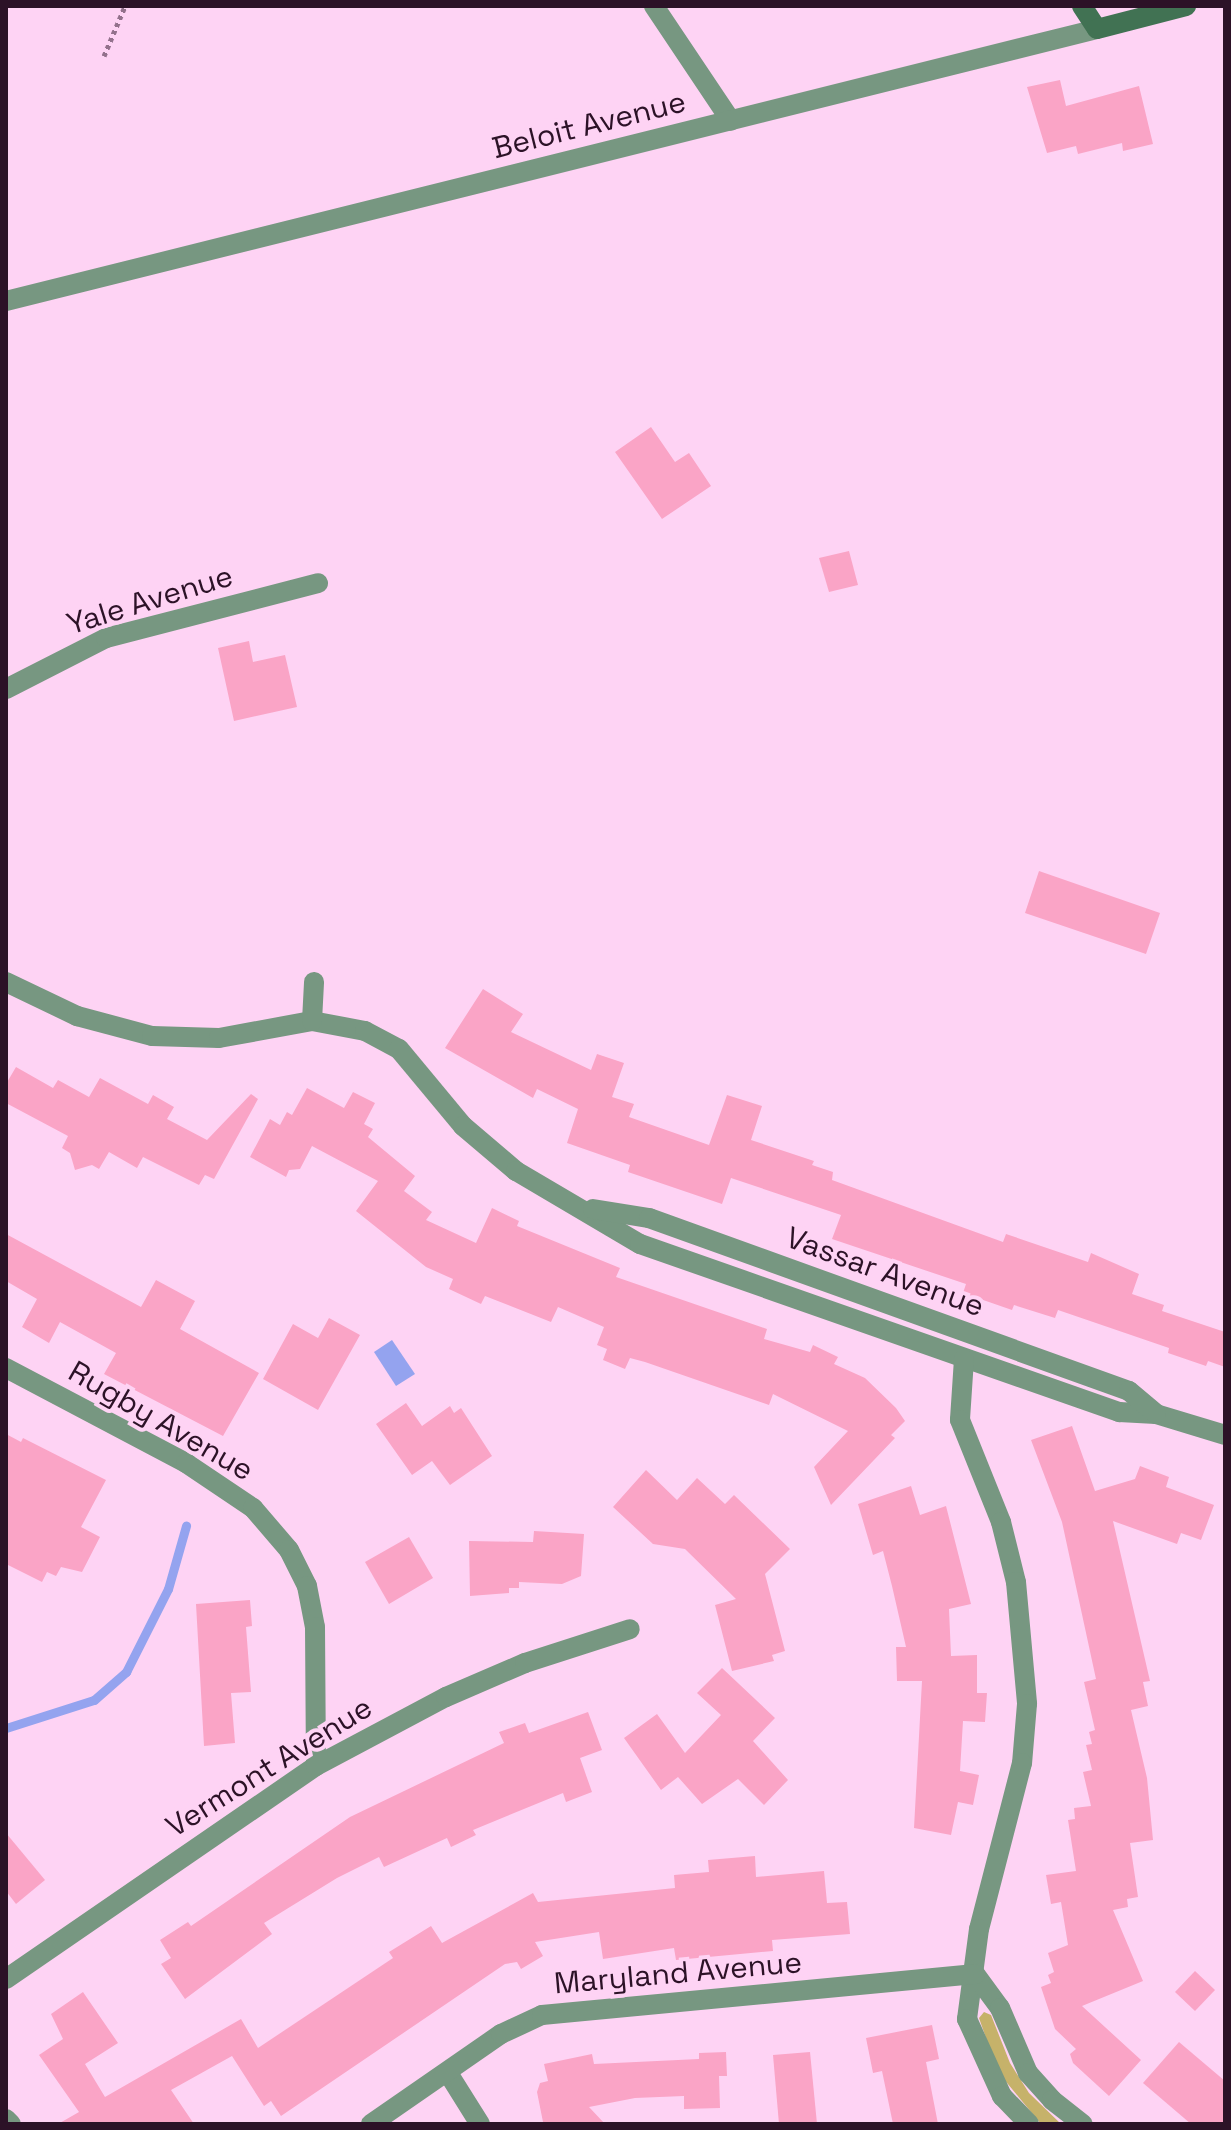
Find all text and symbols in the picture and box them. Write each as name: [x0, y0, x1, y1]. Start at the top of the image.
street label: Beloit Avenue: [488, 84, 690, 166]
street label: Yale Avenue: [63, 558, 237, 642]
street label: Vassar Avenue: [781, 1219, 989, 1325]
street label: Rugby Avenue: [62, 1353, 260, 1489]
street label: Vermont Avenue: [159, 1689, 379, 1845]
street label: Maryland Avenue: [552, 1944, 804, 2002]

